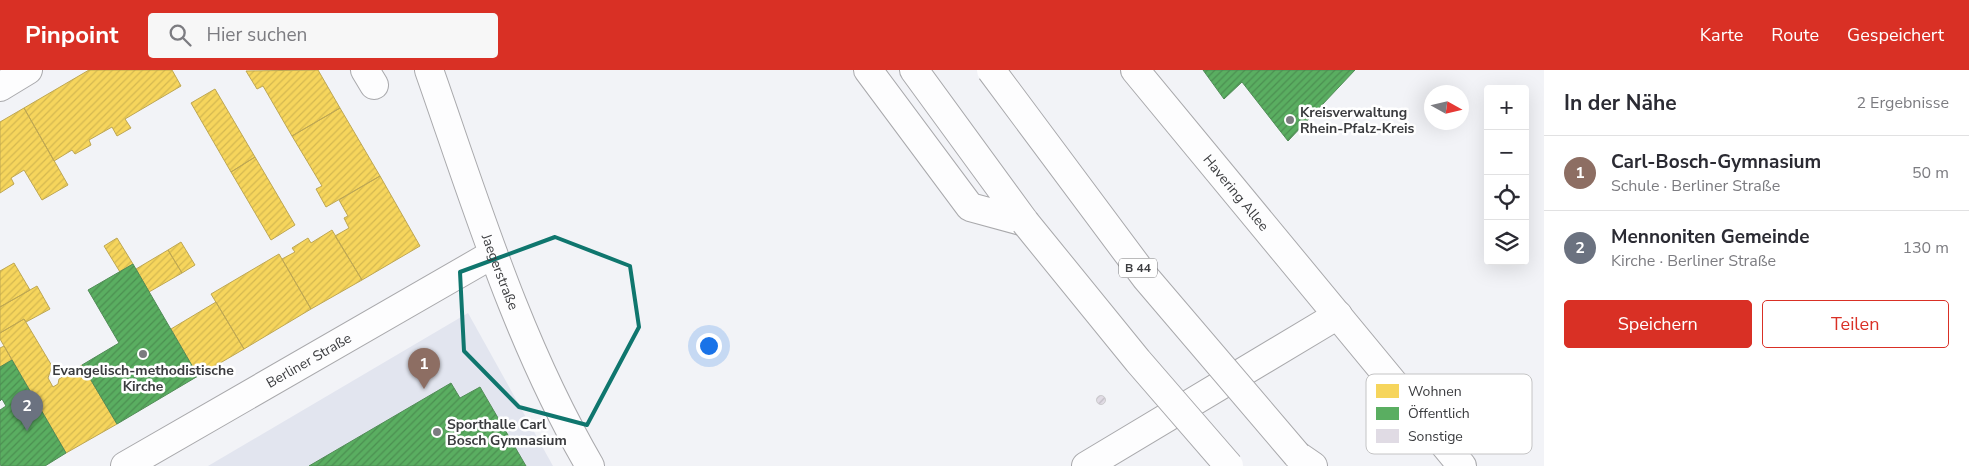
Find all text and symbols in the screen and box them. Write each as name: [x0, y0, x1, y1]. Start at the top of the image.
search box: [148, 13, 498, 58]
text: Pinpoint: [25, 19, 118, 51]
icon: search: [166, 21, 194, 49]
text: Hier suchen: [206, 22, 307, 48]
text: Karte: [1700, 23, 1743, 47]
text: Route: [1771, 23, 1819, 47]
text: Gespeichert: [1847, 23, 1944, 47]
north arrow: [1424, 85, 1469, 130]
map controls: [1484, 85, 1529, 265]
button: +: [1484, 85, 1529, 130]
text: In der Nähe: [1564, 89, 1677, 117]
text: 2 Ergebnisse: [1856, 92, 1949, 114]
place label: Kreisverwaltung Rhein-Pfalz-Kreis: [1300, 103, 1415, 138]
marker: Kreisverwaltung Rhein-Pfalz-Kreis: [1284, 114, 1296, 126]
button: −: [1484, 130, 1529, 175]
text: Carl-Bosch-Gymnasium: [1611, 149, 1821, 175]
street label: Havering Allee: [1199, 151, 1273, 235]
text: 1: [1575, 162, 1585, 184]
text: 50 m: [1912, 162, 1949, 184]
button: locate: [1484, 175, 1529, 220]
text: Schule · Berliner Straße: [1611, 175, 1780, 197]
button: layers: [1484, 220, 1529, 265]
text: Mennoniten Gemeinde: [1611, 224, 1810, 250]
street label: Jaegerstraße: [476, 230, 523, 313]
text: 2: [1575, 237, 1585, 259]
text: 130 m: [1902, 237, 1949, 259]
text: Kirche · Berliner Straße: [1611, 250, 1776, 272]
road number: B 44: [1119, 258, 1157, 278]
button: Speichern: [1564, 300, 1752, 348]
button: Teilen: [1762, 300, 1949, 348]
street label: Berliner Straße: [263, 329, 355, 393]
your location: [696, 333, 722, 359]
marker: Evangelisch-methodistische Kirche: [137, 348, 149, 360]
pin: 1: [408, 348, 440, 389]
place label: Evangelisch-methodistische Kirche: [52, 361, 234, 396]
legend: [1366, 374, 1532, 454]
text: Wohnen: [1408, 382, 1462, 401]
pin: 2: [11, 390, 43, 431]
text: Öffentlich: [1408, 404, 1470, 423]
place label: Sporthalle Carl Bosch Gymnasium: [447, 415, 567, 450]
marker: Sporthalle Carl Bosch Gymnasium: [431, 426, 443, 438]
text: Sonstige: [1408, 427, 1463, 446]

